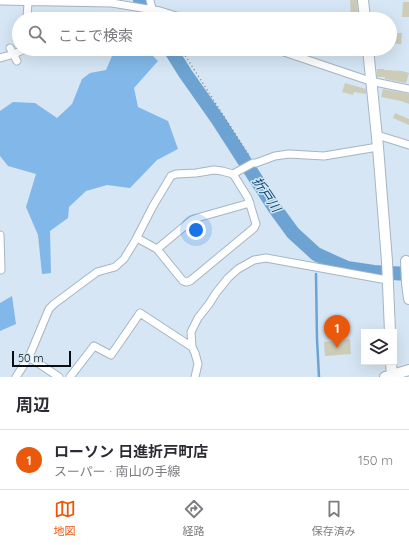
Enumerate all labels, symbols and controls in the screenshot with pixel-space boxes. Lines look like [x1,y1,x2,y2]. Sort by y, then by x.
search box [12,12,397,56]
icon: search [26,23,48,45]
text: ここで検索 [58,26,133,45]
water label: 折戸川 [249,173,286,216]
your location [186,220,206,240]
pin: 1 [324,315,350,348]
map controls [361,329,397,365]
button: layers [361,329,397,365]
scale bar [12,349,71,368]
text: 50 m [18,351,44,365]
text: 周辺 [16,394,50,415]
text: ローソン 日進折戸町店 [54,442,208,461]
text: 1 [26,452,32,468]
text: 150 m [358,452,393,468]
text: スーパー · 南山の手線 [54,463,181,479]
tab: 地図 [54,498,76,538]
tab: 経路 [183,498,205,538]
tab: 保存済み [312,498,356,538]

